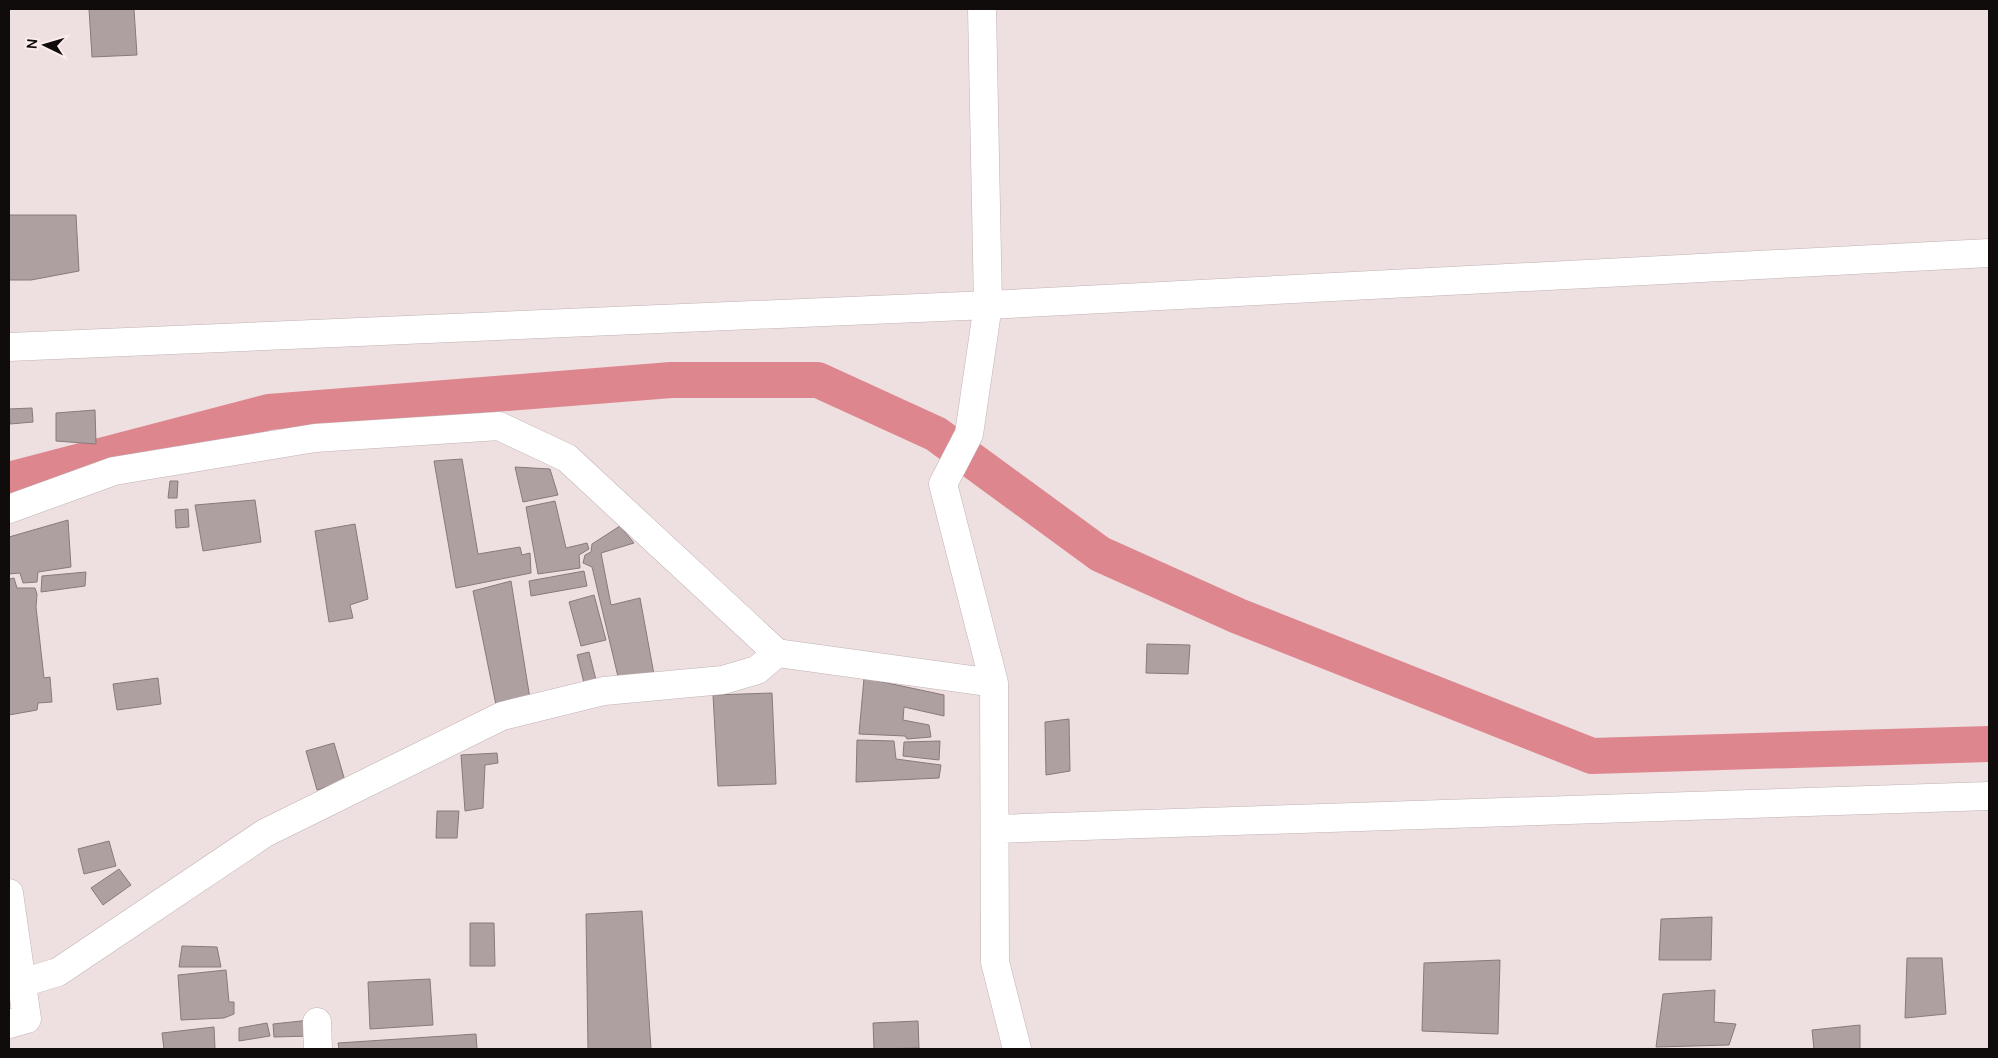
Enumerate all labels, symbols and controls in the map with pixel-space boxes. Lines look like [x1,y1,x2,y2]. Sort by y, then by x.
north arrow [20,20,70,70]
text: N [22,38,41,50]

